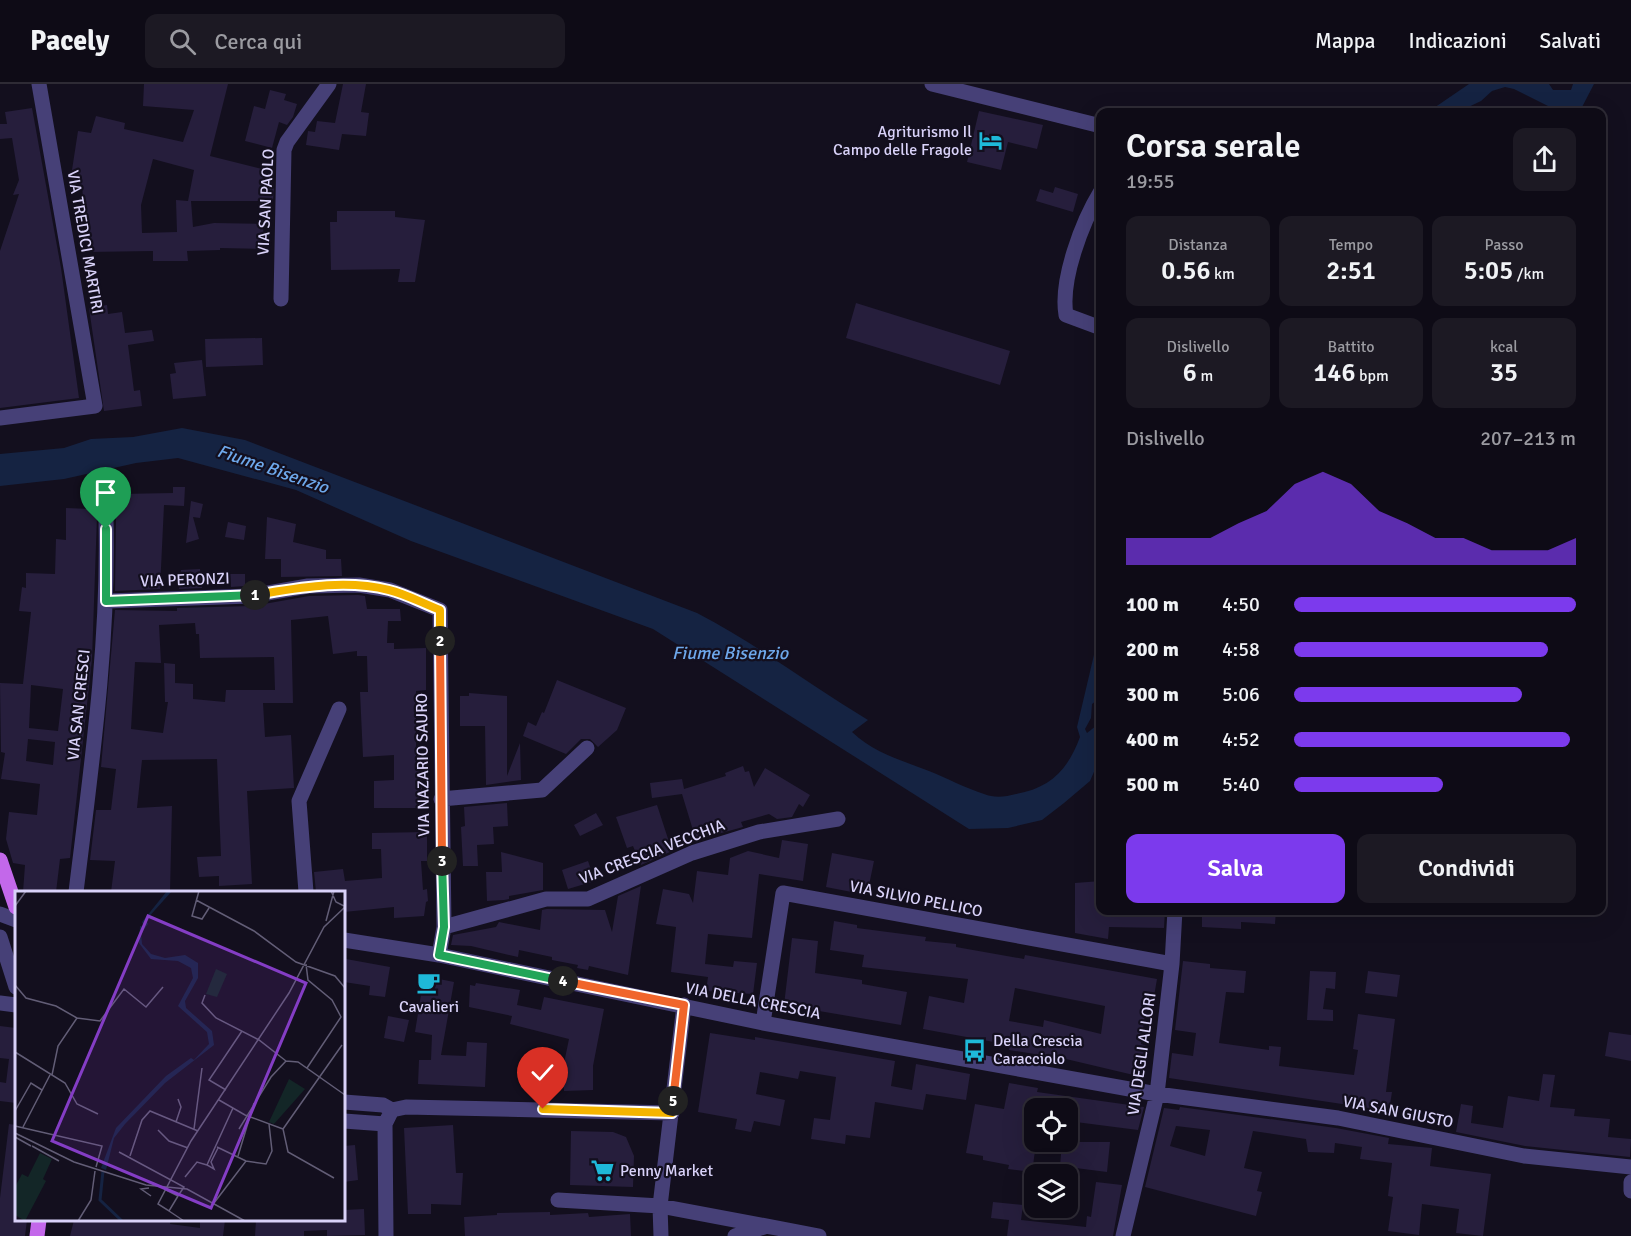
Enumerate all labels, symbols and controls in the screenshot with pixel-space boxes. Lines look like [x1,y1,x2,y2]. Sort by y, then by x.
search box [145,14,565,68]
text: Pacely [30,24,109,58]
icon: search [166,25,199,58]
text: Cerca qui [214,28,302,55]
text: Mappa [1315,28,1376,54]
text: Indicazioni [1409,28,1507,54]
text: Salvati [1540,28,1601,54]
place label: Agriturismo Il Campo delle Fragole [833,122,972,160]
text: Corsa serale [1126,126,1301,167]
hotel icon: Agriturismo Il Campo delle Fragole [977,128,1003,154]
button: share [1513,128,1576,191]
street label: VIA SAN PAOLO [253,148,279,256]
street label: VIA TREDICI MARTIRI [63,169,107,315]
text: 19:55 [1126,169,1175,194]
text: Distanza [1168,235,1228,255]
text: Tempo [1329,235,1373,255]
text: Passo [1484,235,1524,255]
text: 0.56 [1161,255,1210,287]
text: 2:51 [1326,255,1376,287]
text: 5:05 [1464,255,1513,287]
text: km [1210,264,1235,284]
text: /km [1513,264,1544,284]
text: Dislivello [1167,337,1229,357]
text: Battito [1328,337,1374,357]
text: kcal [1490,337,1518,357]
text: 6 [1183,357,1197,389]
text: 146 [1313,357,1355,389]
text: 35 [1490,357,1518,389]
text: m [1197,366,1213,386]
text: bpm [1355,366,1389,386]
text: Dislivello [1126,426,1205,451]
text: 207–213 m [1480,426,1576,451]
water label: Fiume Bisenzio [214,440,333,499]
pin [80,467,131,529]
icon: arrive [89,476,122,509]
street label: VIA PERONZI [140,568,230,592]
pin: 1 [240,580,270,610]
text: 1 [251,585,259,605]
text: 100 m [1126,592,1179,617]
text: 4:50 [1222,592,1260,617]
pin: 2 [425,626,455,656]
text: 2 [436,631,444,651]
text: 200 m [1126,637,1179,662]
text: 4:58 [1222,637,1260,662]
water label: Fiume Bisenzio [672,642,790,664]
street label: VIA SAN CRESCI [63,648,95,762]
text: 300 m [1126,682,1179,707]
text: 5:06 [1222,682,1260,707]
street label: VIA NAZARIO SAURO [412,693,434,837]
text: 400 m [1126,727,1179,752]
text: 4:52 [1222,727,1260,752]
text: 500 m [1126,772,1179,797]
text: 5:40 [1222,772,1260,797]
street label: VIA CRESCIA VECCHIA [576,815,728,889]
button: Salva [1126,834,1345,903]
button: Condividi [1357,834,1576,903]
pin: 3 [427,846,457,876]
text: 3 [438,851,446,871]
street label: VIA SILVIO PELLICO [848,876,984,922]
inset map [15,891,345,1221]
pin: 4 [548,966,578,996]
cafe icon: Cavalieri [416,969,442,995]
text: 4 [559,971,567,991]
street label: VIA DELLA CRESCIA [684,978,823,1024]
street label: VIA DEGLI ALLORI [1123,991,1161,1117]
place label: Cavalieri [399,997,459,1017]
place label: Della Crescia Caracciolo [993,1031,1083,1069]
bus stop icon: Della Crescia Caracciolo [962,1037,988,1063]
pin [517,1047,568,1109]
icon: check [526,1056,559,1089]
pin: 5 [658,1086,688,1116]
text: 5 [669,1091,677,1111]
street label: VIA SAN GIUSTO [1341,1091,1455,1133]
map controls [1024,1098,1078,1218]
button: locate [1024,1098,1078,1152]
supermarket icon: Penny Market [589,1158,615,1184]
place label: Penny Market [620,1161,713,1181]
button: layers [1024,1164,1078,1218]

